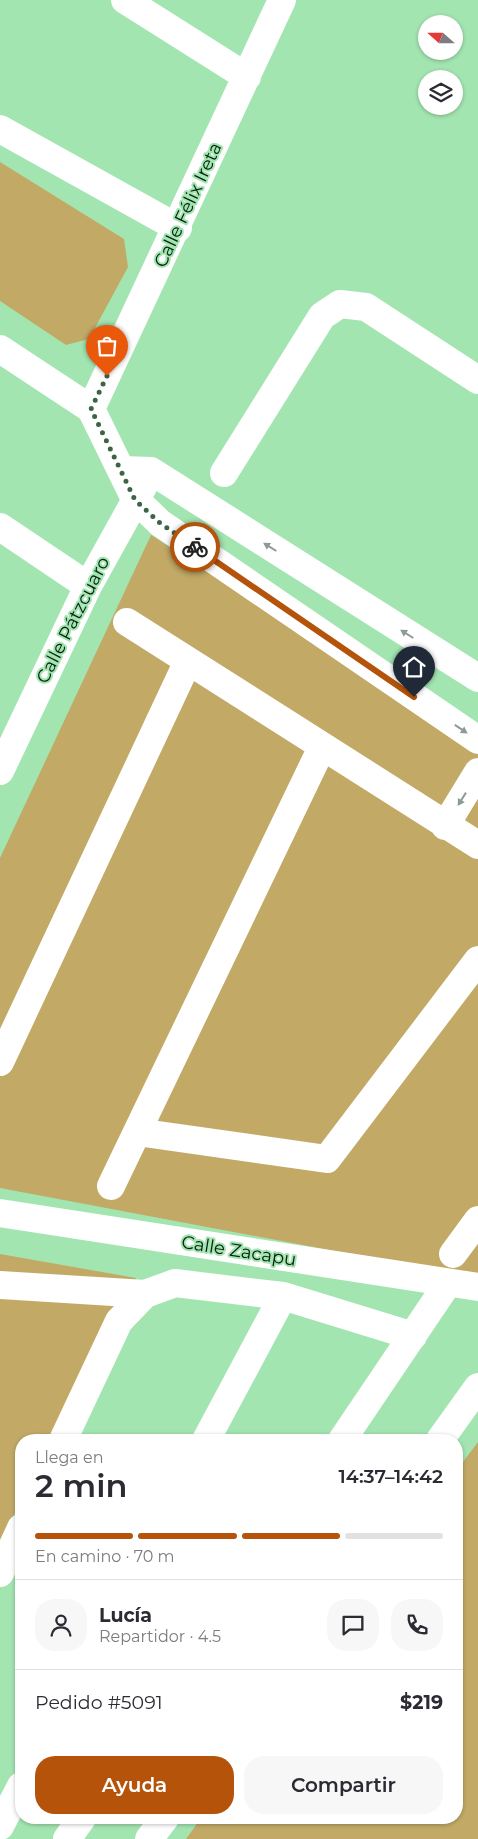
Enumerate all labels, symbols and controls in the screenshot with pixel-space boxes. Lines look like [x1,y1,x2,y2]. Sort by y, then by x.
north arrow [418,15,462,60]
map controls [418,15,463,115]
button: layers [418,70,463,115]
street label: Calle Félix Ireta [149,139,227,271]
pin [86,325,128,376]
icon: bag [93,332,121,360]
courier [170,522,220,572]
icon: bike [181,533,209,561]
one-way arrow [263,542,277,551]
street label: Calle Pátzcuaro [32,553,114,687]
one-way arrow [401,629,414,638]
pin [393,646,435,697]
icon: home [400,653,428,681]
one-way arrow [454,724,468,734]
one-way arrow [457,792,467,805]
street label: Calle Zacapu [180,1231,298,1271]
text: Llega en [35,1448,103,1467]
text: 14:37–14:42 [339,1465,443,1488]
text: 2 min [35,1466,127,1505]
text: En camino · 70 m [35,1547,175,1566]
button: person [35,1599,87,1651]
button: chat [327,1599,379,1651]
button: phone [391,1599,443,1651]
text: Lucía [99,1604,152,1627]
text: Repartidor · 4.5 [99,1627,221,1646]
text: Pedido #5091 [35,1691,163,1714]
text: $219 [400,1691,443,1714]
button: Ayuda [35,1756,234,1814]
button: Compartir [244,1756,443,1814]

